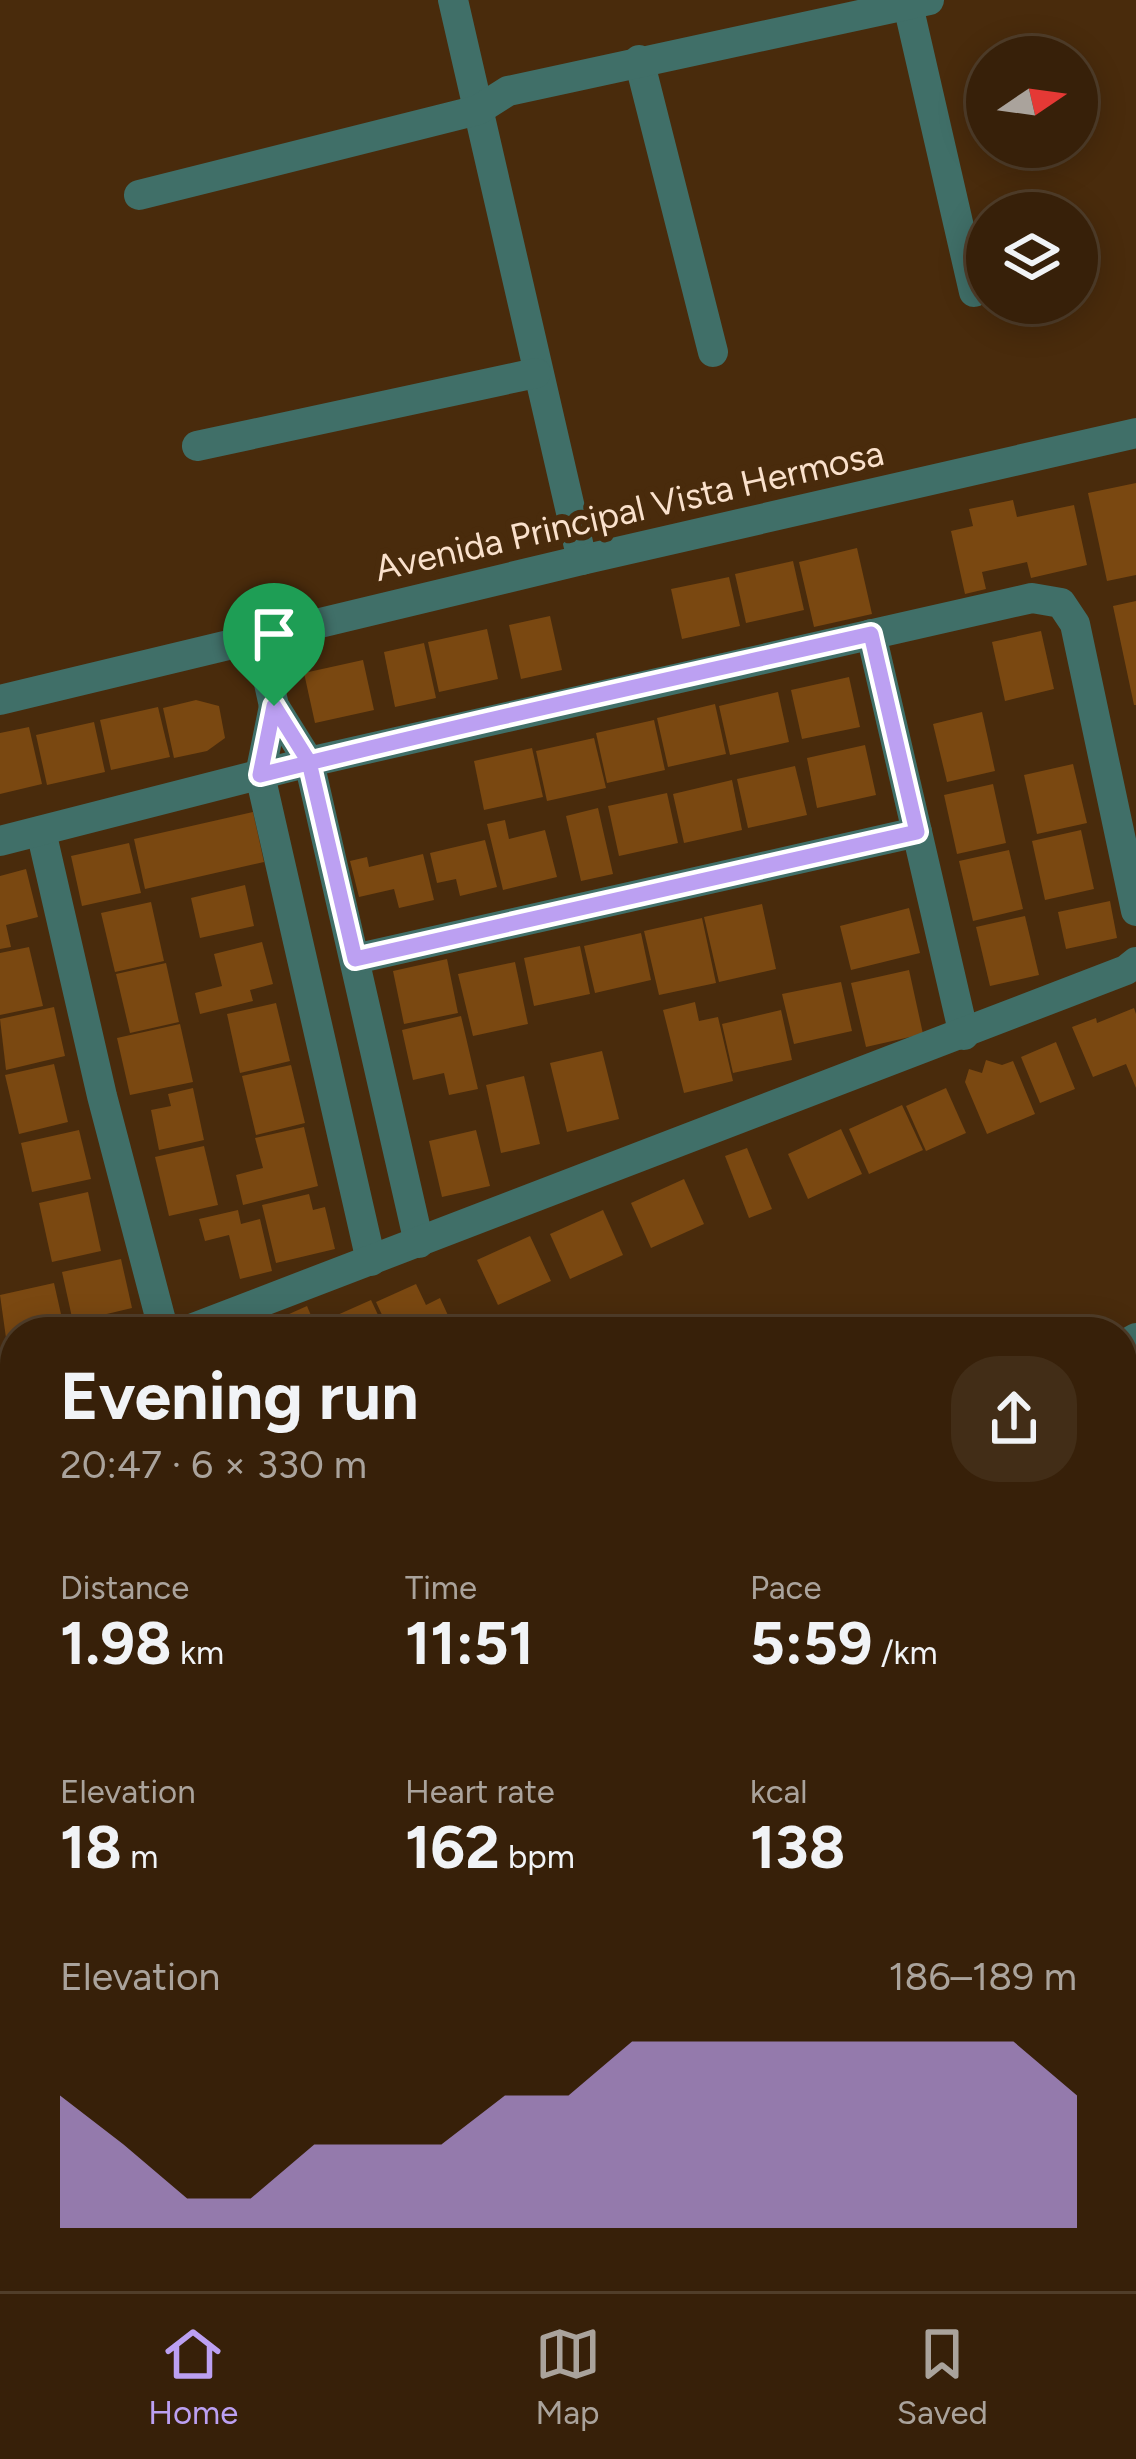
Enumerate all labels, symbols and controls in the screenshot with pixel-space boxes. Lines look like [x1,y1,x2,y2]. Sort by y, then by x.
north arrow [966,36,1098,168]
map controls [966,36,1098,324]
button: layers [966,192,1098,324]
street label: Avenida Principal Vista Hermosa [371,431,888,590]
pin [223,583,325,706]
icon: arrive [241,601,307,667]
text: Evening run [60,1356,419,1436]
button: share [951,1356,1077,1482]
text: 20:47 · 6 × 330 m [60,1441,367,1488]
text: Distance [60,1568,189,1607]
text: Time [405,1568,477,1607]
text: Pace [750,1568,821,1607]
text: 1.98 [60,1607,172,1679]
text: 11:51 [405,1607,534,1679]
text: 5:59 [750,1607,873,1679]
text: km [172,1633,224,1672]
text: /km [873,1633,938,1672]
text: Elevation [60,1772,196,1811]
text: Heart rate [405,1772,555,1811]
text: kcal [750,1772,808,1811]
text: 18 [60,1811,122,1883]
text: 162 [405,1811,500,1883]
text: 138 [750,1811,845,1883]
text: m [122,1837,158,1876]
text: bpm [500,1837,575,1876]
text: Elevation [60,1953,220,2000]
text: 186–189 m [888,1953,1077,2000]
tab: Home [148,2321,238,2432]
tab: Map [535,2321,601,2432]
tab: Saved [897,2321,988,2432]

